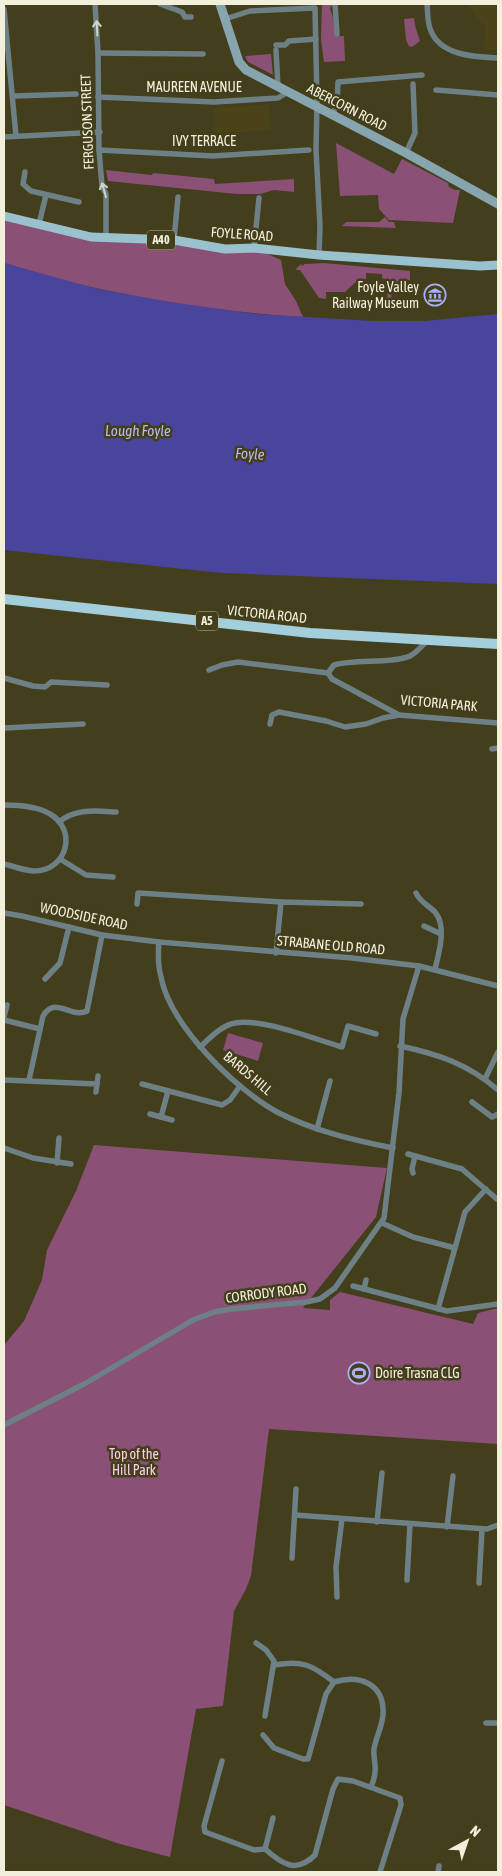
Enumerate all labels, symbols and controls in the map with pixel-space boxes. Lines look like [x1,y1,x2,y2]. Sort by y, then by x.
one-way arrow [92,20,101,36]
street label: FERGUSON STREET [77,74,97,170]
street label: MAUREEN AVENUE [146,79,242,95]
street label: ABERCORN ROAD [304,80,390,134]
street label: IVY TERRACE [172,133,236,149]
one-way arrow [98,182,108,198]
street label: FOYLE ROAD [210,224,274,244]
road number: A40 [147,230,175,250]
place label: Foyle Valley Railway Museum [332,279,419,311]
museum icon: Foyle Valley Railway Museum [423,283,447,307]
water label: Lough Foyle [105,422,171,439]
water label: Foyle [235,444,265,463]
street label: VICTORIA ROAD [226,602,308,626]
road number: A5 [196,612,218,630]
street label: VICTORIA PARK [400,692,478,714]
street label: WOODSIDE ROAD [39,899,129,933]
street label: STRABANE OLD ROAD [276,932,386,958]
street label: BARDS HILL [220,1048,276,1098]
street label: CORRODY ROAD [225,1280,308,1306]
sports icon: Doire Trasna CLG [347,1361,371,1385]
place label: Doire Trasna CLG [375,1365,460,1381]
park label: Top of the Hill Park [109,1446,159,1478]
north arrow [442,1816,492,1866]
text: N [467,1822,484,1840]

